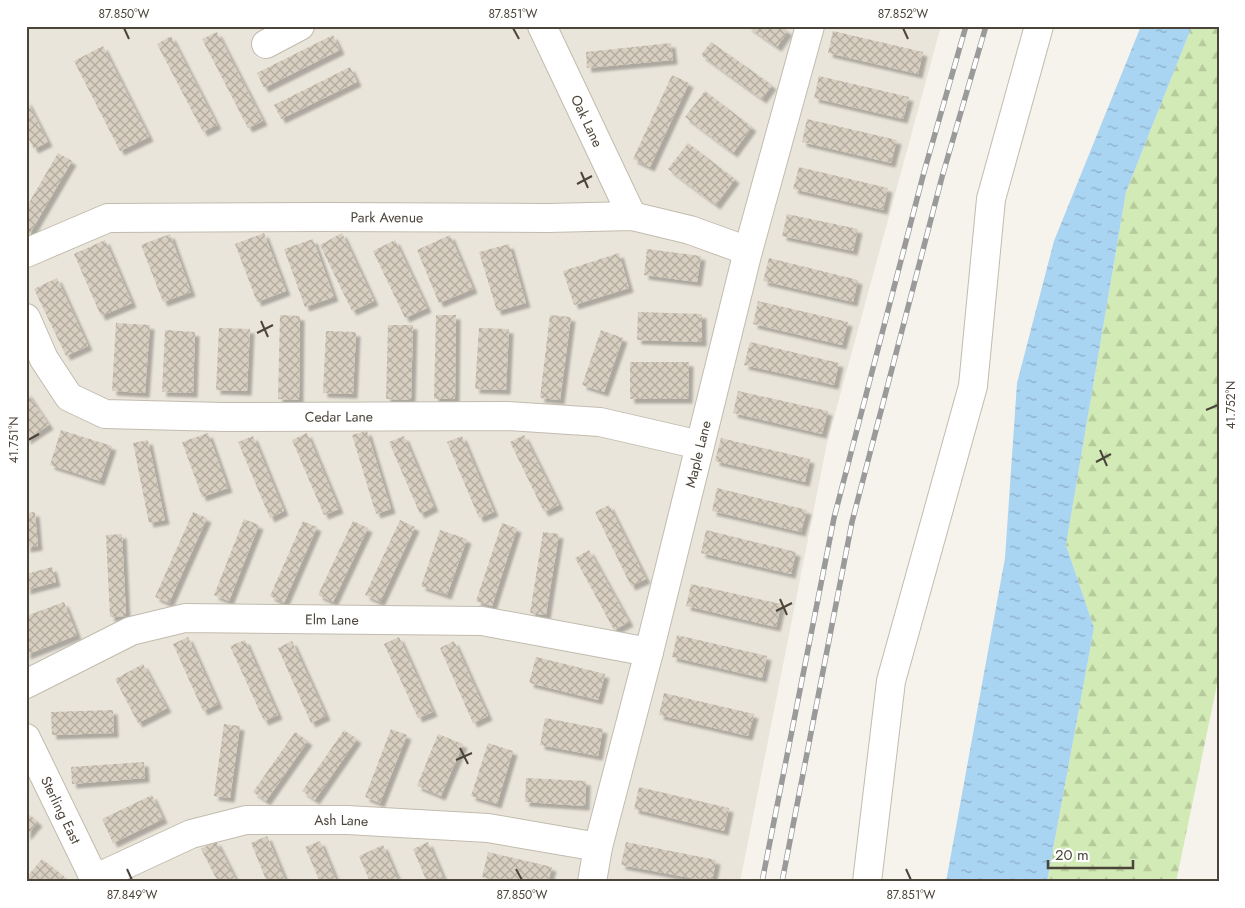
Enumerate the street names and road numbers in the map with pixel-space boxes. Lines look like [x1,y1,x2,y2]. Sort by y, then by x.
street label: Oak Lane [566,91,608,150]
street label: Park Avenue [350,207,423,227]
street label: Cedar Lane [305,406,373,427]
street label: Maple Lane [680,418,716,490]
street label: Elm Lane [305,609,359,630]
street label: Sterling East [36,773,86,848]
street label: Ash Lane [314,810,369,831]

